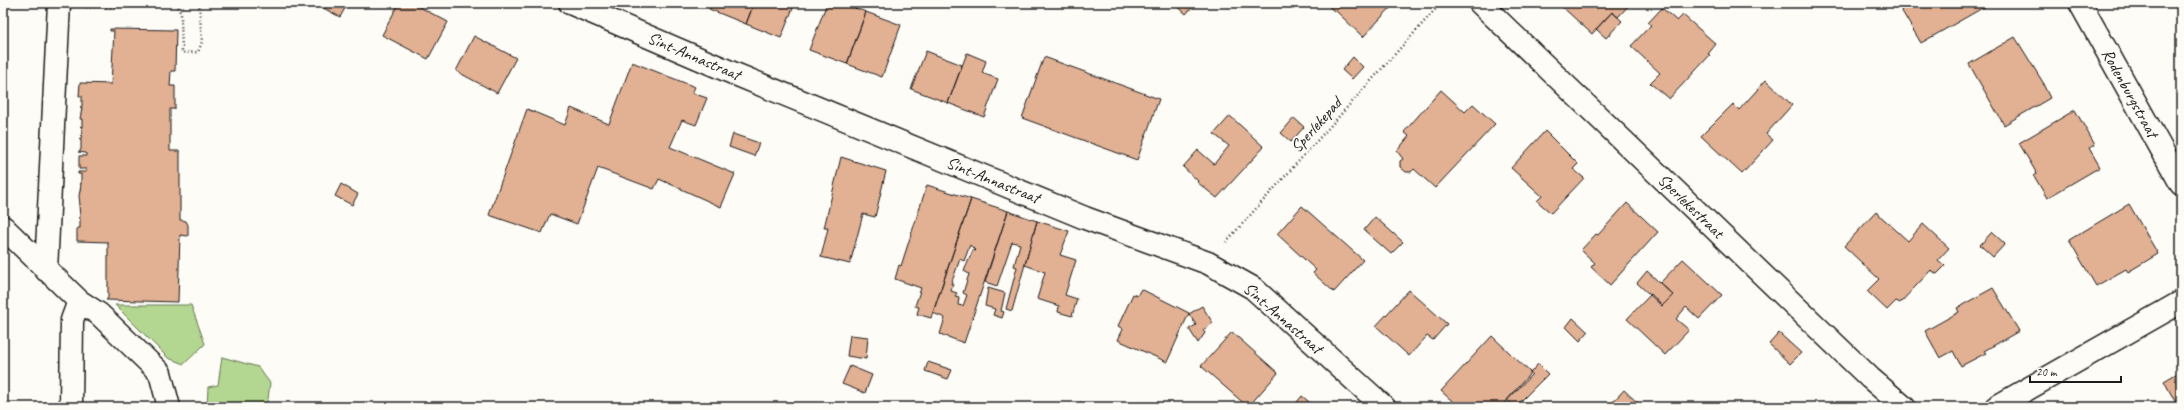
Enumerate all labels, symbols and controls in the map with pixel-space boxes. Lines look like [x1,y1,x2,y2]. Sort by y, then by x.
street label: Sint-Annastraat [644,27,746,86]
street label: Rodenburgstraat [2097,45,2164,143]
street label: Sperlekepad [1286,91,1348,157]
street label: Sint-Annastraat [943,152,1045,209]
street label: Sperlekestraat [1654,169,1730,244]
street label: Sint-Annastraat [1239,278,1329,360]
scale bar [2030,358,2121,384]
text: 20 m [2036,364,2058,380]

